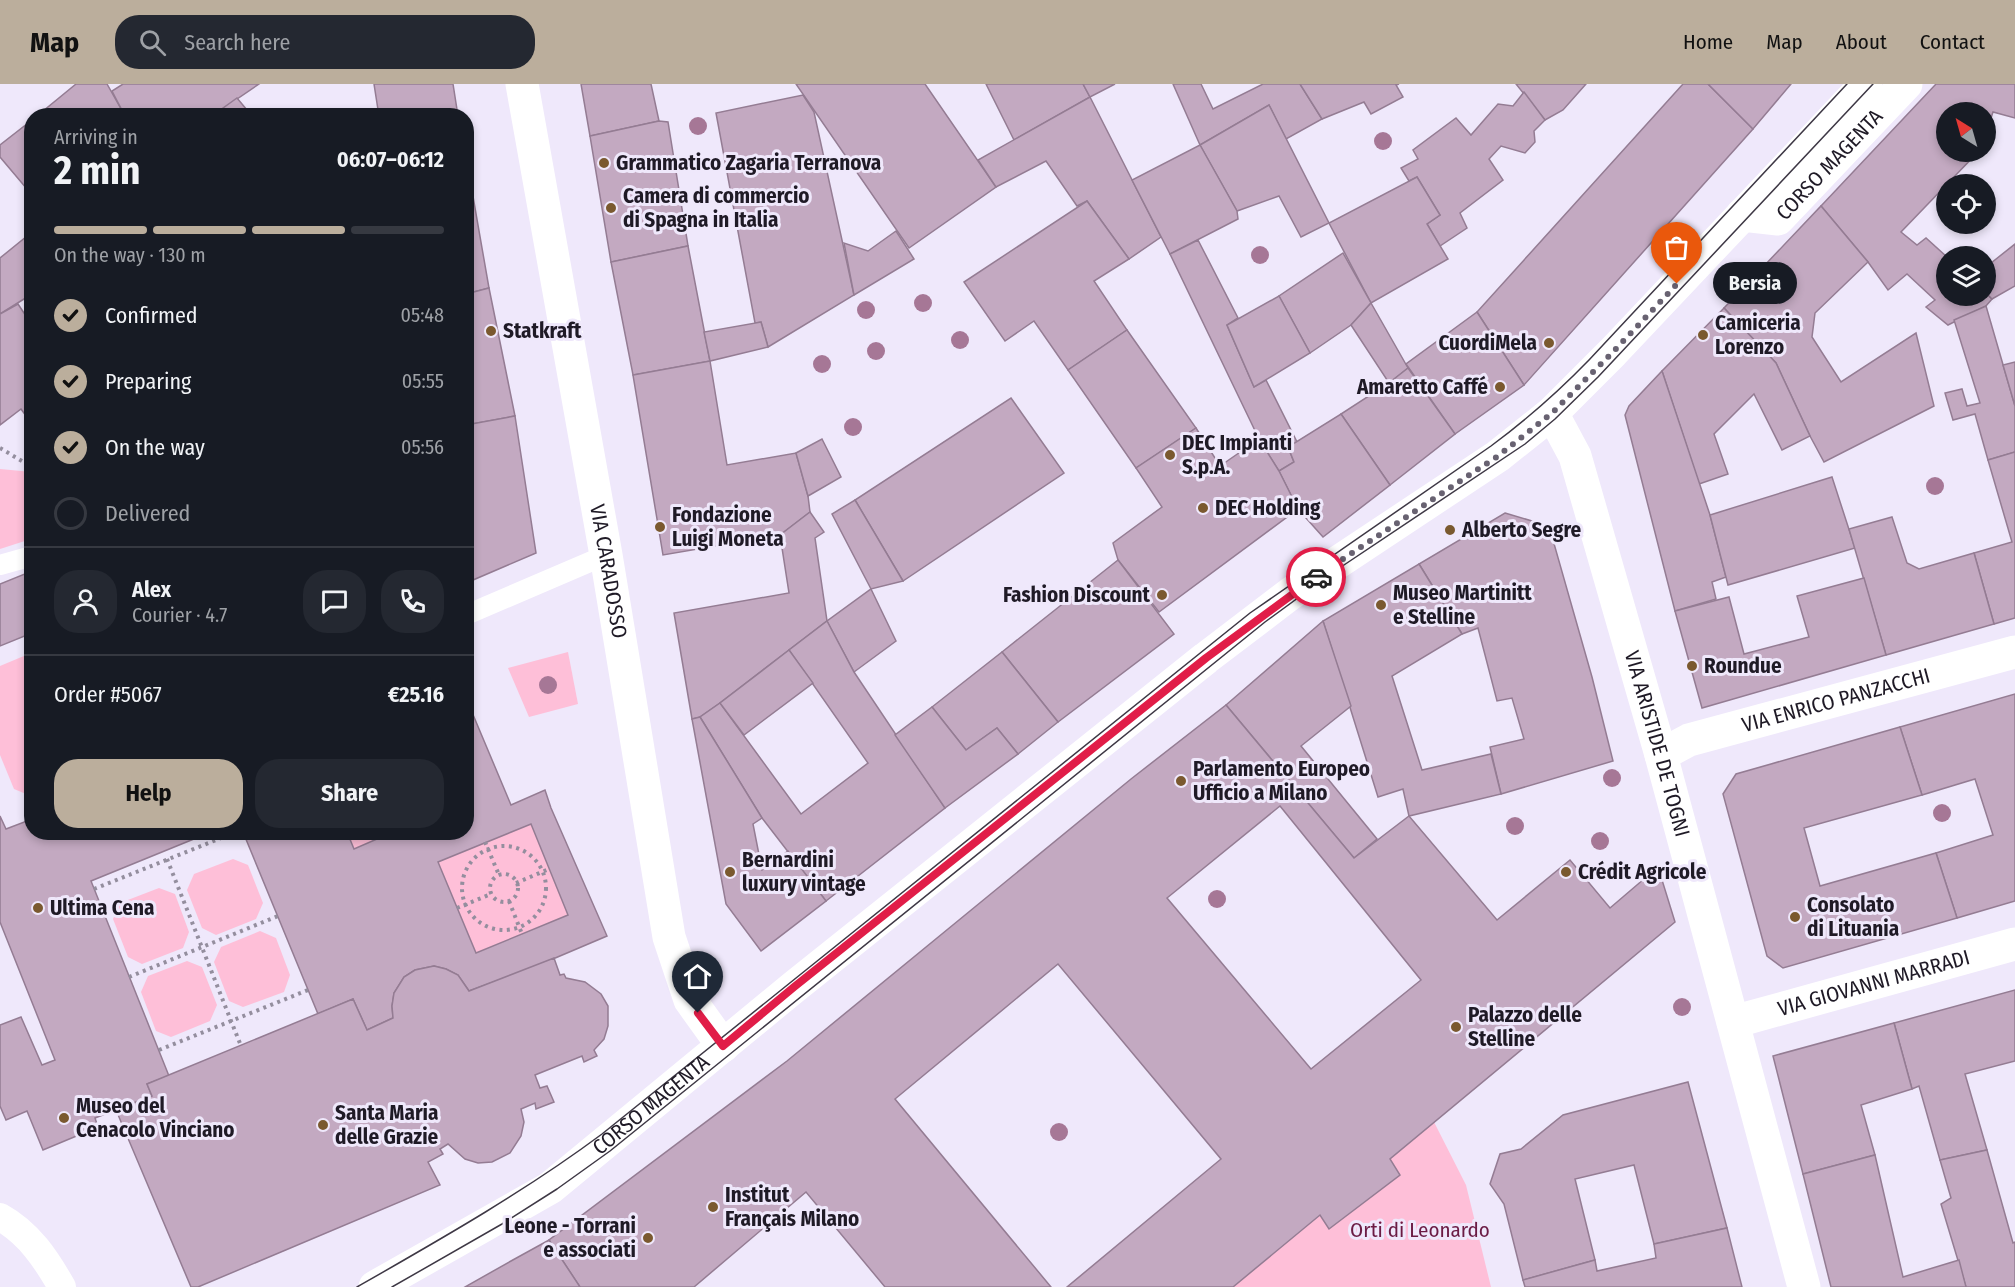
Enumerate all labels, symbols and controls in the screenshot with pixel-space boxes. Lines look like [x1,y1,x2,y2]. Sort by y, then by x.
search box [115,15,535,69]
text: Map [30,26,79,59]
icon: search [136,26,169,59]
text: Search here [184,29,290,56]
text: Home [1683,29,1733,55]
text: Map [1766,29,1803,55]
text: About [1836,29,1887,55]
text: Contact [1920,29,1985,55]
north arrow [1936,102,1996,162]
map controls [1936,102,1996,306]
street label: CORSO MAGENTA [1771,104,1888,226]
text: Arriving in [54,125,138,149]
text: 06:07–06:12 [337,146,444,173]
text: 2 min [54,148,140,194]
place label: Grammatico Zagaria Terranova [616,150,881,176]
marker: Grammatico Zagaria Terranova [597,156,611,170]
button: locate [1936,174,1996,234]
place label: Camera di commercio di Spagna in Italia [623,183,810,233]
marker: Camera di commercio di Spagna in Italia [604,201,618,215]
pin [1651,222,1702,284]
icon: bag [1660,231,1693,264]
text: On the way · 130 m [54,243,206,267]
button: layers [1936,246,1996,306]
callout: Bersia [1713,263,1797,305]
text: Bersia [1729,271,1781,295]
icon: check [54,299,87,332]
text: Confirmed [105,302,198,329]
text: 05:48 [401,303,444,327]
place label: Camiceria Lorenzo [1715,310,1801,360]
place label: Statkraft [503,318,582,344]
marker: Statkraft [484,324,498,338]
marker: Camiceria Lorenzo [1696,328,1710,342]
place label: CuordiMela [1438,330,1537,356]
marker: CuordiMela [1542,336,1556,350]
icon: check [54,365,87,398]
text: Preparing [105,368,191,395]
text: 05:55 [402,369,444,393]
place label: Amaretto Caffé [1356,374,1488,400]
marker: Amaretto Caffé [1493,380,1507,394]
place label: DEC Impianti S.p.A. [1182,430,1292,480]
icon: check [54,431,87,464]
text: On the way [105,434,205,461]
text: 05:56 [401,435,444,459]
marker: DEC Impianti S.p.A. [1163,448,1177,462]
place label: DEC Holding [1215,495,1321,521]
text: Delivered [105,500,190,527]
marker: DEC Holding [1196,501,1210,515]
street label: VIA CARADOSSO [584,502,633,640]
place label: Fondazione Luigi Moneta [672,502,784,552]
place label: Alberto Segre [1461,517,1582,543]
marker: Fondazione Luigi Moneta [653,520,667,534]
marker: Alberto Segre [1443,523,1457,537]
courier [1286,547,1346,607]
icon: car [1300,561,1333,594]
button: person [54,570,117,633]
button: chat [303,570,366,633]
button: phone [381,570,444,633]
text: Alex [132,576,171,603]
place label: Museo Martinitt e Stelline [1393,580,1532,630]
place label: Fashion Discount [1003,582,1151,608]
marker: Fashion Discount [1155,588,1169,602]
marker: Museo Martinitt e Stelline [1374,598,1388,612]
text: Courier · 4.7 [132,603,227,627]
street label: VIA ARISTIDE DE TOGNI [1619,648,1695,840]
place label: Roundue [1704,653,1782,679]
marker: Roundue [1685,659,1699,673]
street label: VIA ENRICO PANZACCHI [1739,663,1933,738]
text: Order #5067 [54,681,162,708]
text: €25.16 [388,681,444,708]
place label: Parlamento Europeo Ufficio a Milano [1193,756,1370,806]
button: Help [54,759,243,828]
button: Share [255,759,444,828]
marker: Parlamento Europeo Ufficio a Milano [1174,774,1188,788]
place label: Bernardini luxury vintage [742,847,866,897]
place label: Crédit Agricole [1578,859,1707,885]
marker: Bernardini luxury vintage [723,865,737,879]
marker: Crédit Agricole [1559,865,1573,879]
place label: Consolato di Lituania [1807,892,1899,942]
place label: Ultima Cena [50,895,154,921]
marker: Ultima Cena [31,901,45,915]
marker: Consolato di Lituania [1788,910,1802,924]
street label: VIA GIOVANNI MARRADI [1775,944,1973,1022]
pin [672,951,723,1013]
icon: home [681,960,714,993]
place label: Palazzo delle Stelline [1468,1002,1582,1052]
marker: Palazzo delle Stelline [1449,1020,1463,1034]
street label: CORSO MAGENTA [587,1049,715,1160]
place label: Museo del Cenacolo Vinciano [76,1093,235,1143]
place label: Santa Maria delle Grazie [335,1100,439,1150]
marker: Museo del Cenacolo Vinciano [57,1111,71,1125]
marker: Santa Maria delle Grazie [316,1118,330,1132]
place label: Institut Français Milano [725,1182,859,1232]
marker: Institut Français Milano [706,1200,720,1214]
place label: Leone - Torrani e associati [505,1213,636,1263]
park label: Orti di Leonardo [1350,1217,1490,1243]
marker: Leone - Torrani e associati [641,1231,655,1245]

